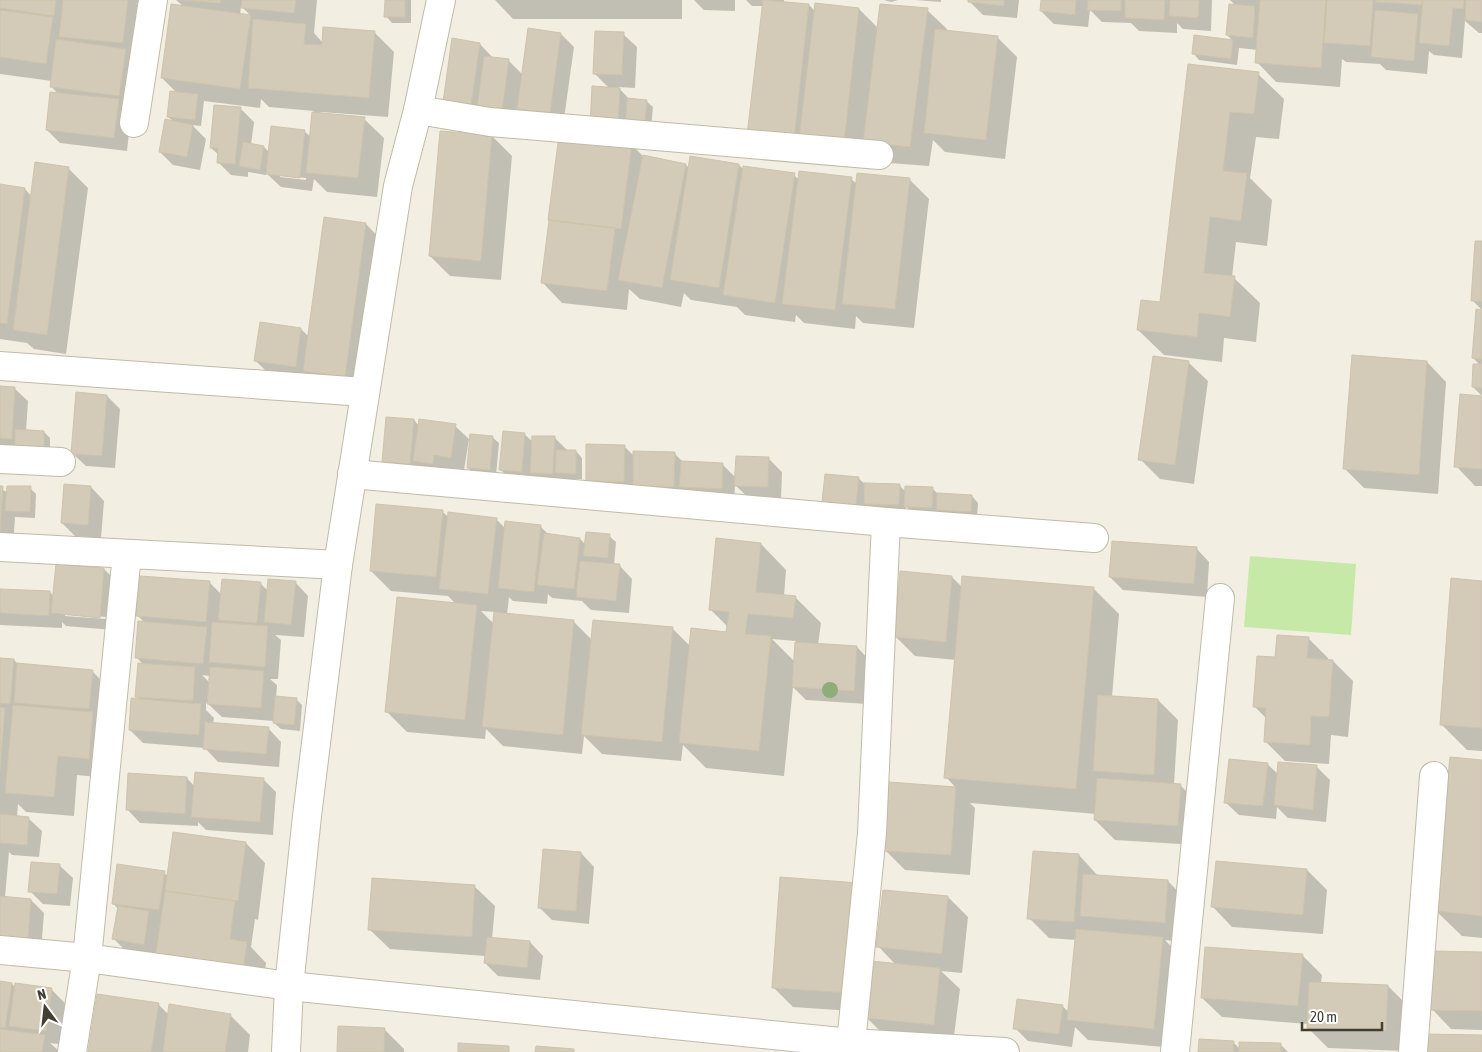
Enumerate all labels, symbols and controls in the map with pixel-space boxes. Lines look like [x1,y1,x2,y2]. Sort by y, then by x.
north arrow [20,982,70,1032]
text: N [36,986,48,1003]
scale bar [1302,1000,1382,1032]
text: 20 m [1310,1008,1337,1025]

